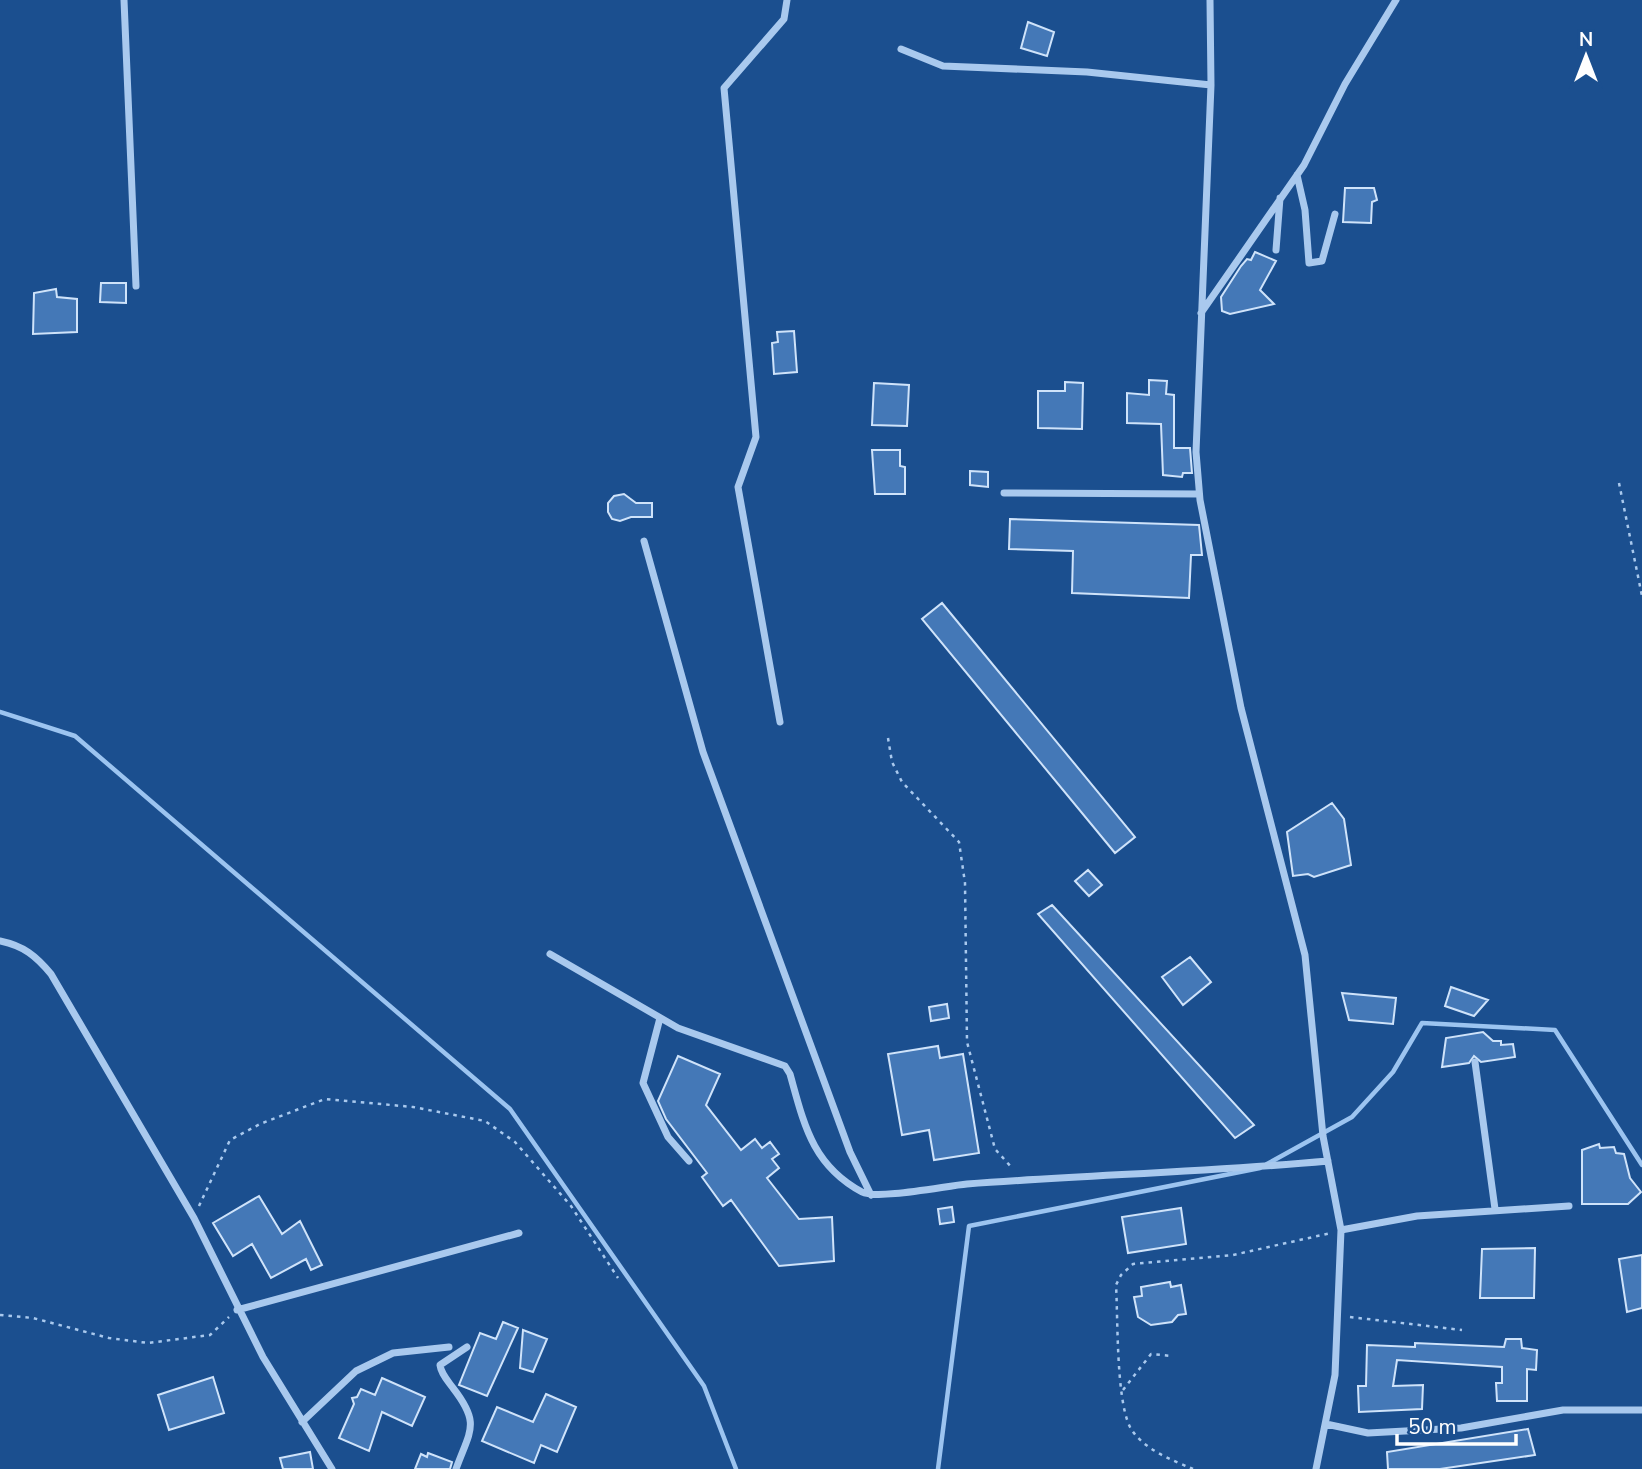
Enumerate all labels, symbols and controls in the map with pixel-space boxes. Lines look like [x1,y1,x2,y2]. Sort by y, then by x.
north arrow [1551,21,1621,91]
text: N [1579,27,1593,53]
scale bar [1397,1402,1516,1446]
text: 50 m [1408,1413,1457,1441]

